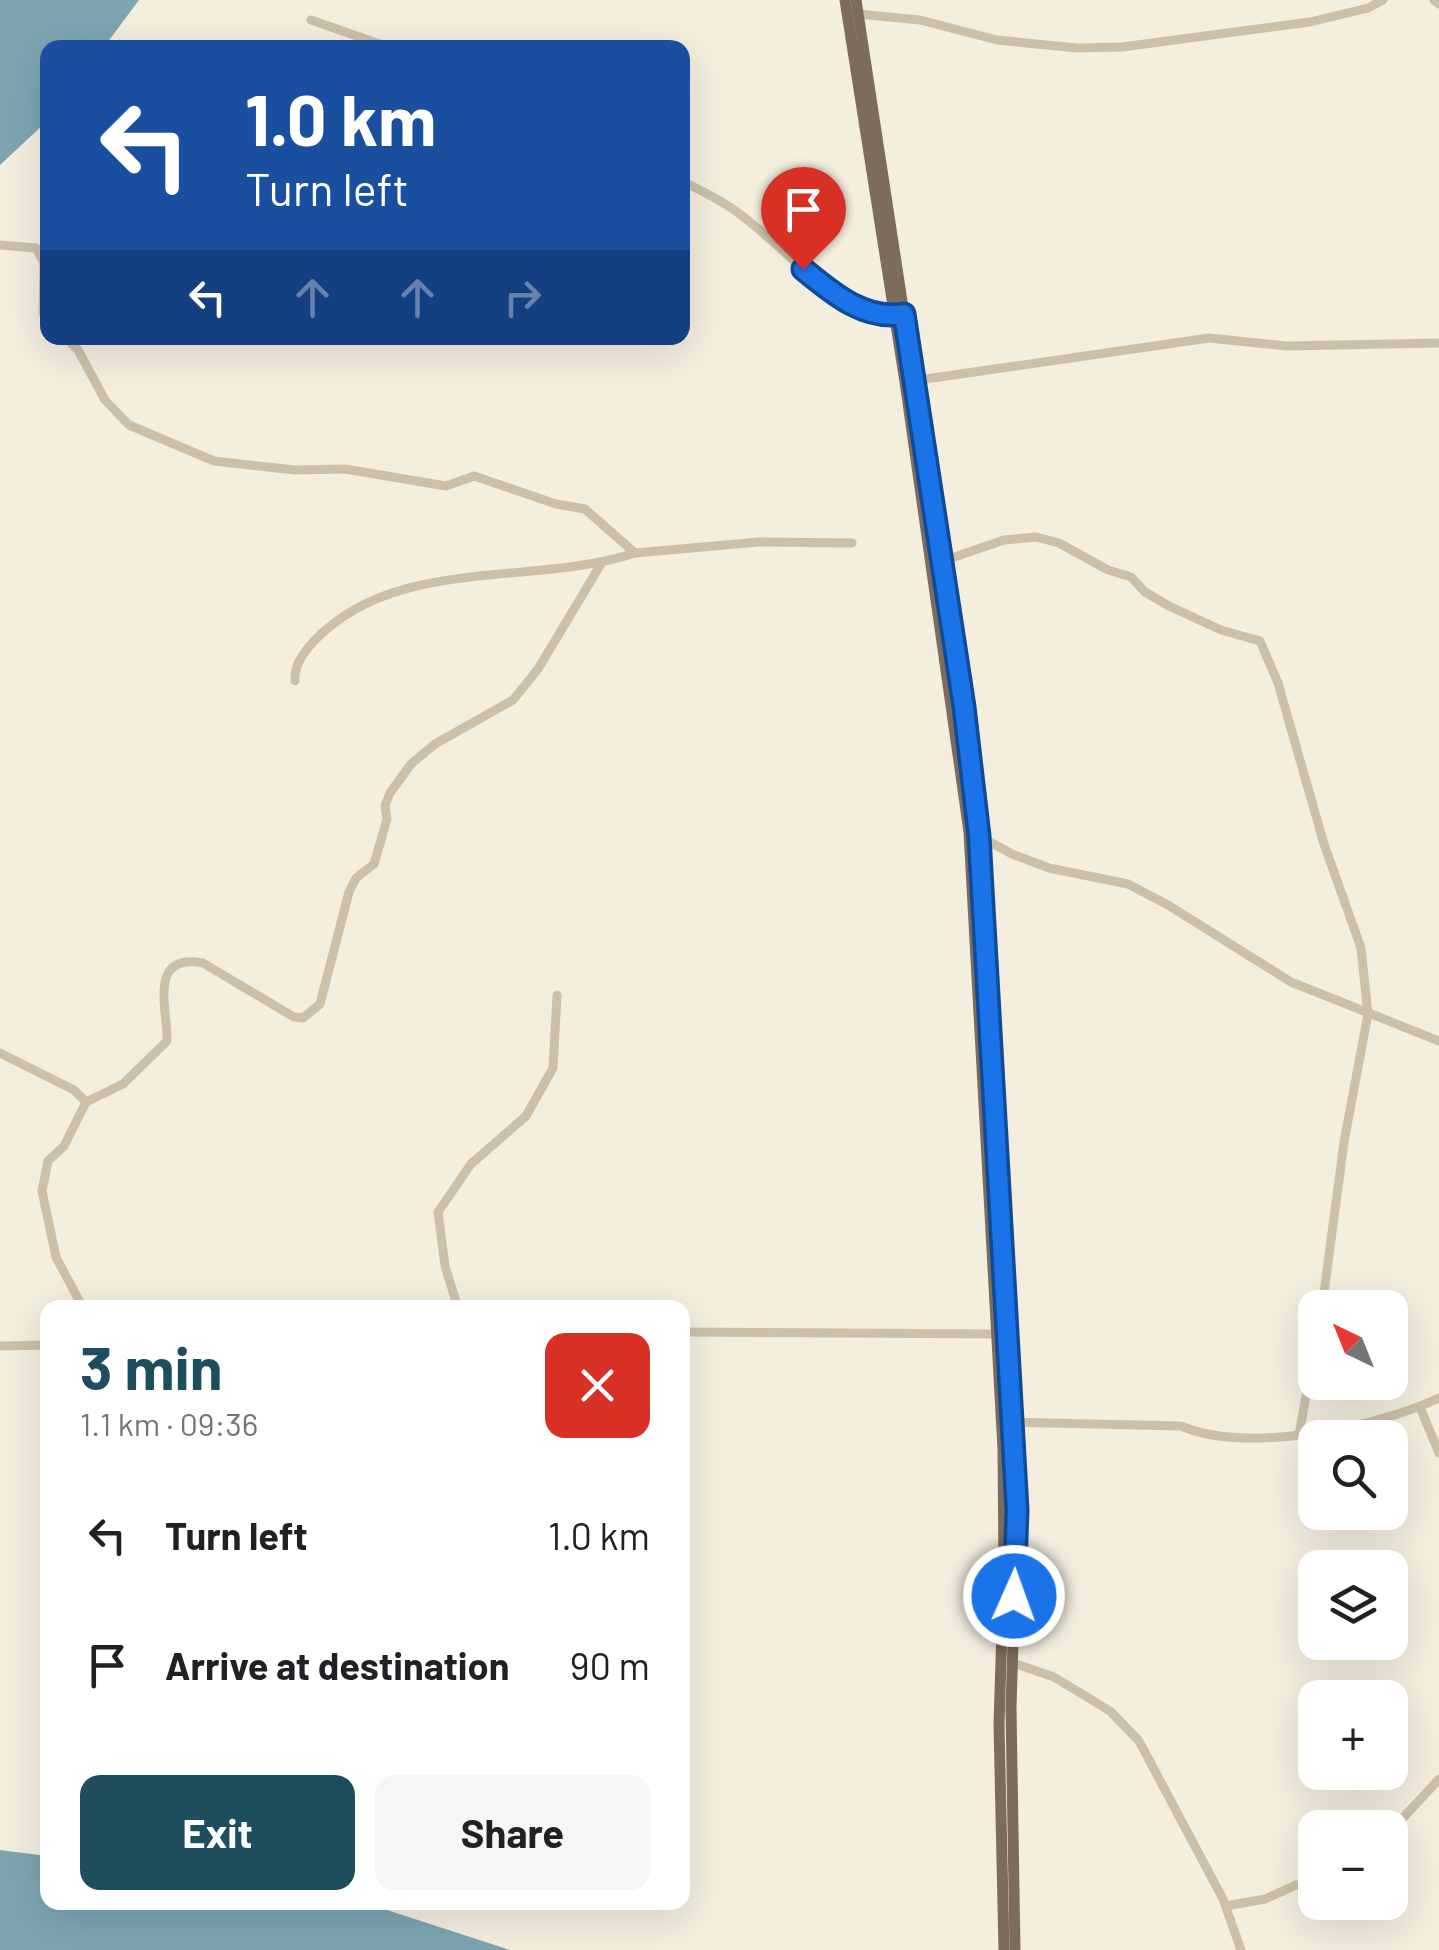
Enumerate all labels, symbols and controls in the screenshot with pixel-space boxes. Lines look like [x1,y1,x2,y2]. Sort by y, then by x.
text: 1.0 km [245,76,437,160]
icon: left [80,80,210,210]
text: Turn left [245,161,409,215]
pin [761,167,846,270]
icon: arrive [776,182,831,237]
icon: left [180,270,235,325]
icon: ahead [285,270,340,325]
icon: ahead [390,270,445,325]
icon: right [495,270,550,325]
north arrow [1298,1290,1408,1400]
map controls [1298,1290,1408,1920]
text: 3 min [80,1330,223,1402]
button: close [545,1333,650,1438]
text: 1.1 km · 09:36 [80,1404,258,1442]
button: search [1298,1420,1408,1530]
icon: left [80,1508,135,1563]
text: Turn left [165,1512,308,1558]
text: 1.0 km [548,1512,650,1558]
position arrow [962,1544,1066,1648]
button: layers [1298,1550,1408,1660]
icon: arrive [80,1638,135,1693]
text: Arrive at destination [165,1642,510,1688]
text: 90 m [570,1642,650,1688]
button: + [1298,1680,1408,1790]
button: Exit [80,1775,355,1890]
button: Share [375,1775,650,1890]
button: − [1298,1810,1408,1920]

